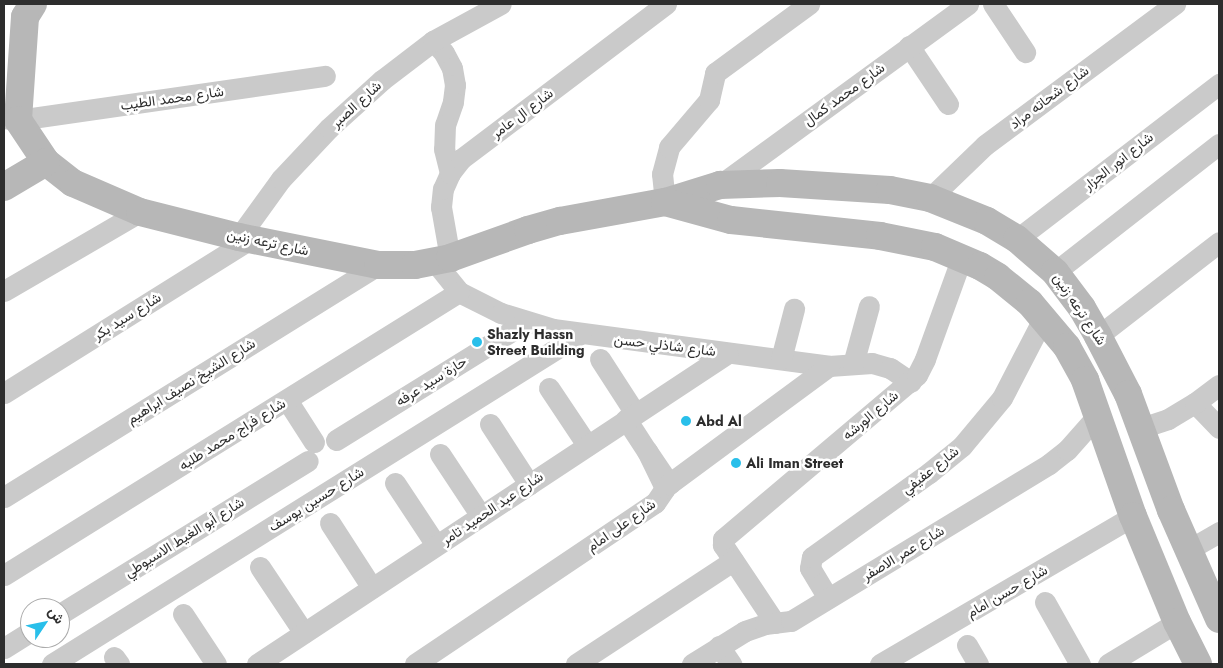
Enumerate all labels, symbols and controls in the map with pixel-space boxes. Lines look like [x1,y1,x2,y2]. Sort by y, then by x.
street label: شارع محمد كمال [800,59,888,129]
street label: شارع شحاته مراد [1006,62,1092,132]
street label: شارع الصبر [327,77,385,131]
street label: شارع محمد الطيب [119,82,225,114]
street label: شارع ال عامر [488,84,556,142]
street label: شارع انور الجزار [1080,128,1156,194]
street label: شارع ترعه زنين [226,225,310,259]
street label: شارع ترعه زنين [1050,270,1110,348]
street label: شارع سيد بكر [90,289,164,343]
place label: Shazly Hassn Street Building [487,326,585,358]
street label: شارع شاذلي حسن [613,330,717,360]
street label: شارع الشيخ نصيف ابراهيم [124,335,258,427]
marker: Shazly Hassn Street Building [471,336,483,348]
street label: حارة سيد عرفه [392,353,470,409]
street label: شارع الورشه [839,387,901,443]
street label: شارع فراج محمد طلبه [176,394,288,474]
place label: Abd Al [696,413,742,429]
marker: Abd Al [680,415,692,427]
street label: شارع عفيفي [898,443,962,497]
place label: Ali Iman Street [746,455,843,471]
marker: Ali Iman Street [730,457,742,469]
street label: شارع حسين يوسف [265,463,367,535]
street label: شارع عبد الحميد تامر [438,468,546,548]
street label: شارع أبو الغيط الاسيوطي [121,493,247,581]
street label: شارع على امام [583,495,659,555]
street label: شارع عمر الاصفر [859,522,947,584]
street label: شارع حسن امام [964,561,1050,621]
north arrow [20,598,70,648]
text: ش [44,603,70,628]

